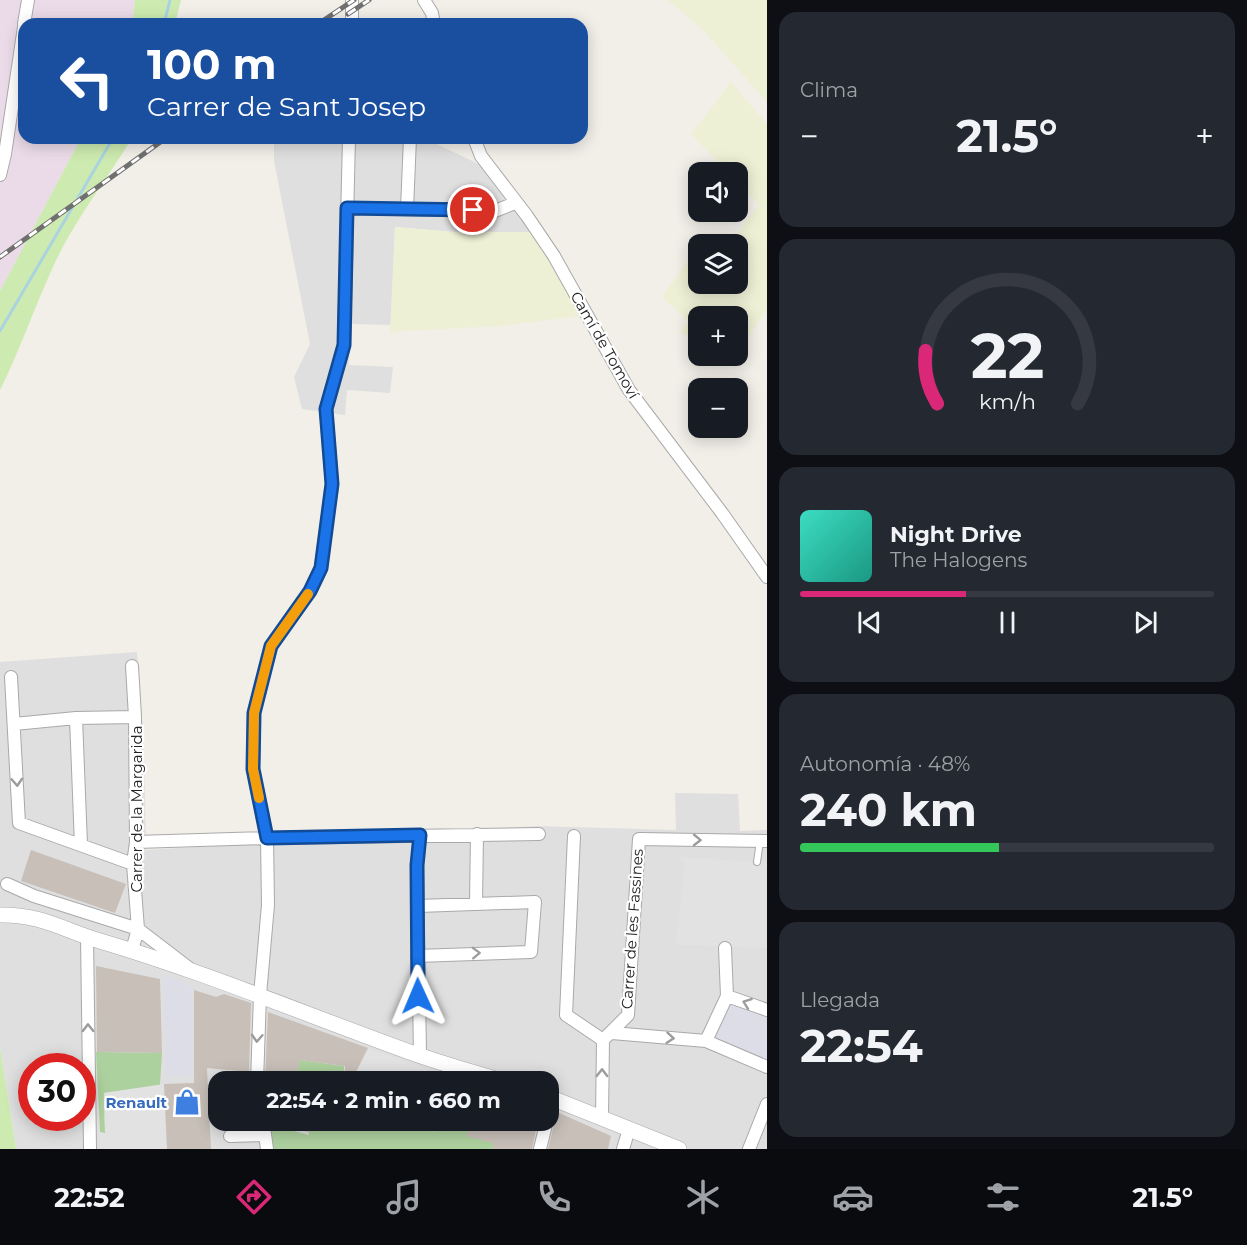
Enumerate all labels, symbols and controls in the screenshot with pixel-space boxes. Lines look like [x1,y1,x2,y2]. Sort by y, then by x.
text: 100 m [147,38,276,90]
icon: left [48,42,126,120]
text: Clima [800,78,858,102]
text: Carrer de Sant Josep [147,90,426,123]
text: 21.5° [956,108,1058,163]
text: − [800,116,819,156]
text: + [1195,116,1214,156]
map controls [688,162,748,438]
button: sound [688,162,748,222]
pin [447,184,498,235]
icon: arrive [456,193,489,226]
button: layers [688,234,748,294]
street label: Camí de Tomoví [567,288,644,403]
button: + [688,306,748,366]
text: 22 [970,318,1044,394]
button: − [688,378,748,438]
text: km/h [978,389,1036,415]
text: Night Drive [890,521,1022,548]
text: The Halogens [890,548,1027,572]
icon: previous [853,606,886,639]
icon: pause [991,606,1024,639]
icon: next [1129,606,1162,639]
street label: Carrer de la Margarida [127,725,146,893]
text: Autonomía · 48% [800,752,970,776]
one-way arrow [10,778,23,787]
text: 240 km [800,782,977,837]
one-way arrow [693,833,702,846]
street label: Carrer de les Fassines [617,848,647,1010]
one-way arrow [471,947,480,960]
position arrow [386,964,450,1028]
text: Llegada [800,988,880,1012]
one-way arrow [742,997,753,1010]
text: 22:54 [800,1018,923,1073]
one-way arrow [82,1023,94,1032]
one-way arrow [666,1031,675,1044]
one-way arrow [251,1034,264,1043]
speed limit sign: 30 [18,1053,96,1131]
one-way arrow [596,1068,608,1077]
shop icon: Renault [172,1087,202,1117]
text: 22:54 · 2 min · 660 m [266,1087,501,1114]
place label: Renault [106,1093,167,1112]
icon: directions [233,1176,275,1218]
icon: music [383,1176,425,1218]
icon: phone [533,1176,575,1218]
icon: climate [682,1176,724,1218]
icon: car [832,1176,874,1218]
icon: filters [982,1176,1024,1218]
text: 22:52 [54,1181,125,1214]
text: 21.5° [1132,1181,1193,1214]

